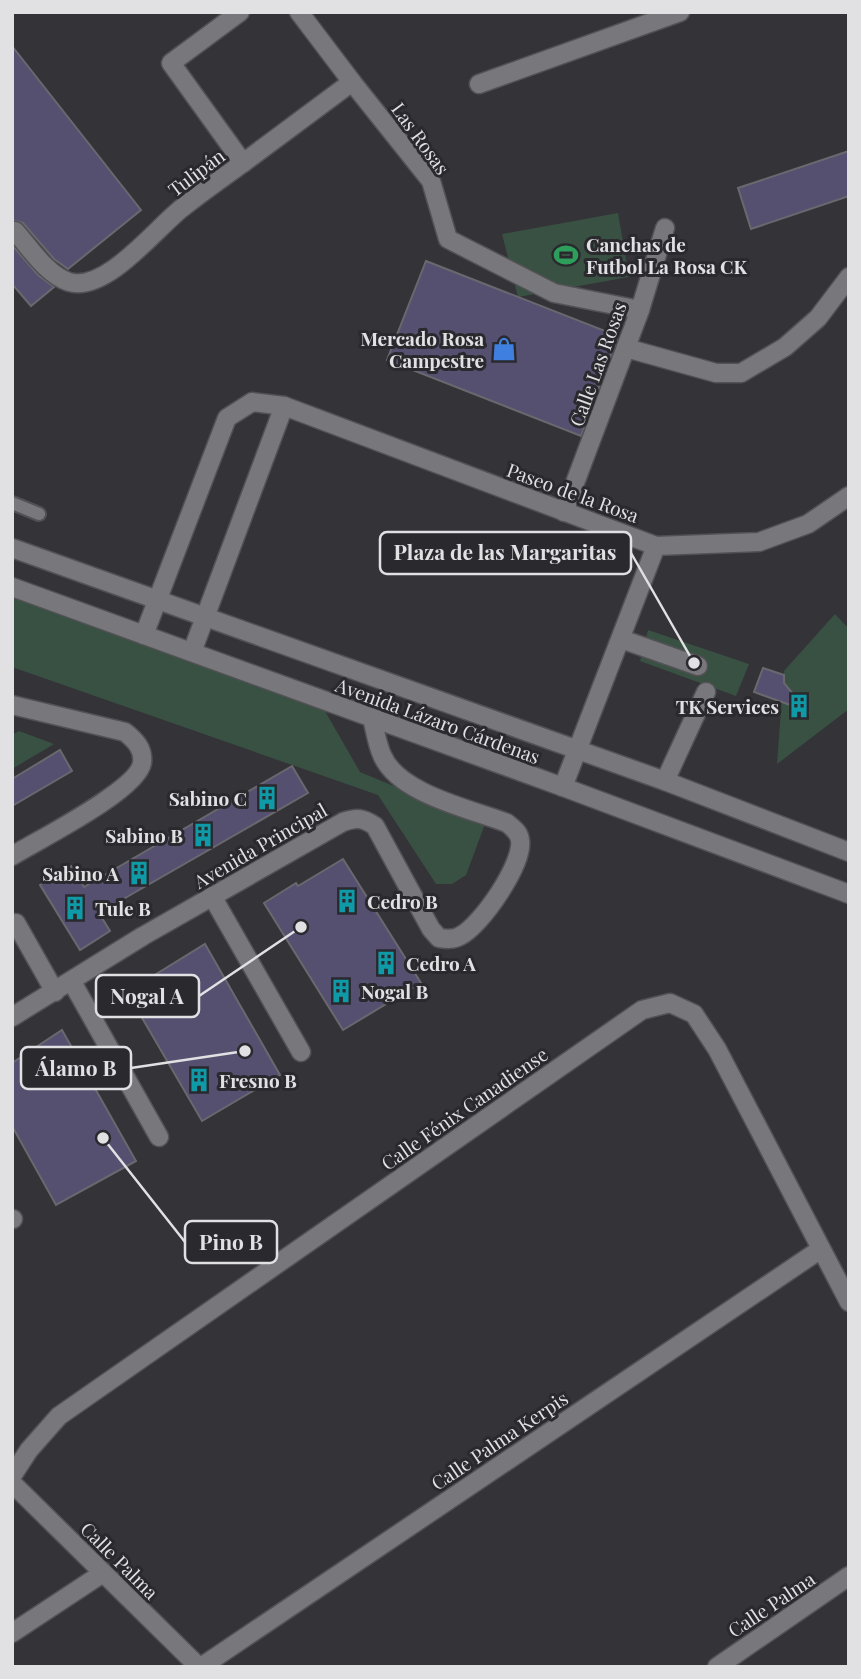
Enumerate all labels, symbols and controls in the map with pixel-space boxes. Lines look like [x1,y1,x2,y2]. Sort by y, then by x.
street label: Las Rosas [386,97,456,179]
street label: Tulipán [162,142,230,202]
place label: Canchas de Futbol La Rosa CK [586,231,747,279]
sports icon: Canchas de Futbol La Rosa CK [552,241,580,269]
street label: Calle Las Rosas [562,298,632,430]
place label: Mercado Rosa Campestre [360,325,484,373]
shop icon: Mercado Rosa Campestre [490,335,518,363]
street label: Paseo de la Rosa [503,456,643,528]
callout: Plaza de las Margaritas [380,532,631,574]
text: Plaza de las Margaritas [394,537,616,565]
street label: Avenida Lázaro Cárdenas [331,671,544,769]
building icon: TK Services [785,692,813,720]
place label: TK Services [676,693,779,719]
building icon: Sabino C [253,784,281,812]
place label: Sabino C [169,785,247,811]
street label: Avenida Principal [188,796,332,894]
building icon: Sabino B [189,821,217,849]
place label: Sabino B [105,822,183,848]
building icon: Sabino A [125,859,153,887]
place label: Sabino A [42,860,119,886]
building icon: Cedro B [333,887,361,915]
place label: Cedro B [367,888,438,914]
building icon: Tule B [61,894,89,922]
place label: Tule B [95,895,151,921]
building icon: Cedro A [372,949,400,977]
place label: Cedro A [406,950,476,976]
callout: Nogal A [96,975,199,1017]
building icon: Nogal B [327,977,355,1005]
place label: Nogal B [361,978,429,1004]
text: Nogal A [110,981,185,1009]
street label: Calle Fénix Canadiense [376,1041,552,1175]
callout: Álamo B [21,1047,131,1089]
text: Álamo B [34,1053,117,1081]
building icon: Fresno B [185,1066,213,1094]
place label: Fresno B [219,1067,297,1093]
callout: Pino B [185,1221,277,1263]
text: Pino B [199,1227,263,1255]
street label: Calle Palma Kerpis [425,1385,573,1495]
street label: Calle Palma [76,1516,165,1605]
street label: Calle Palma [722,1565,820,1643]

